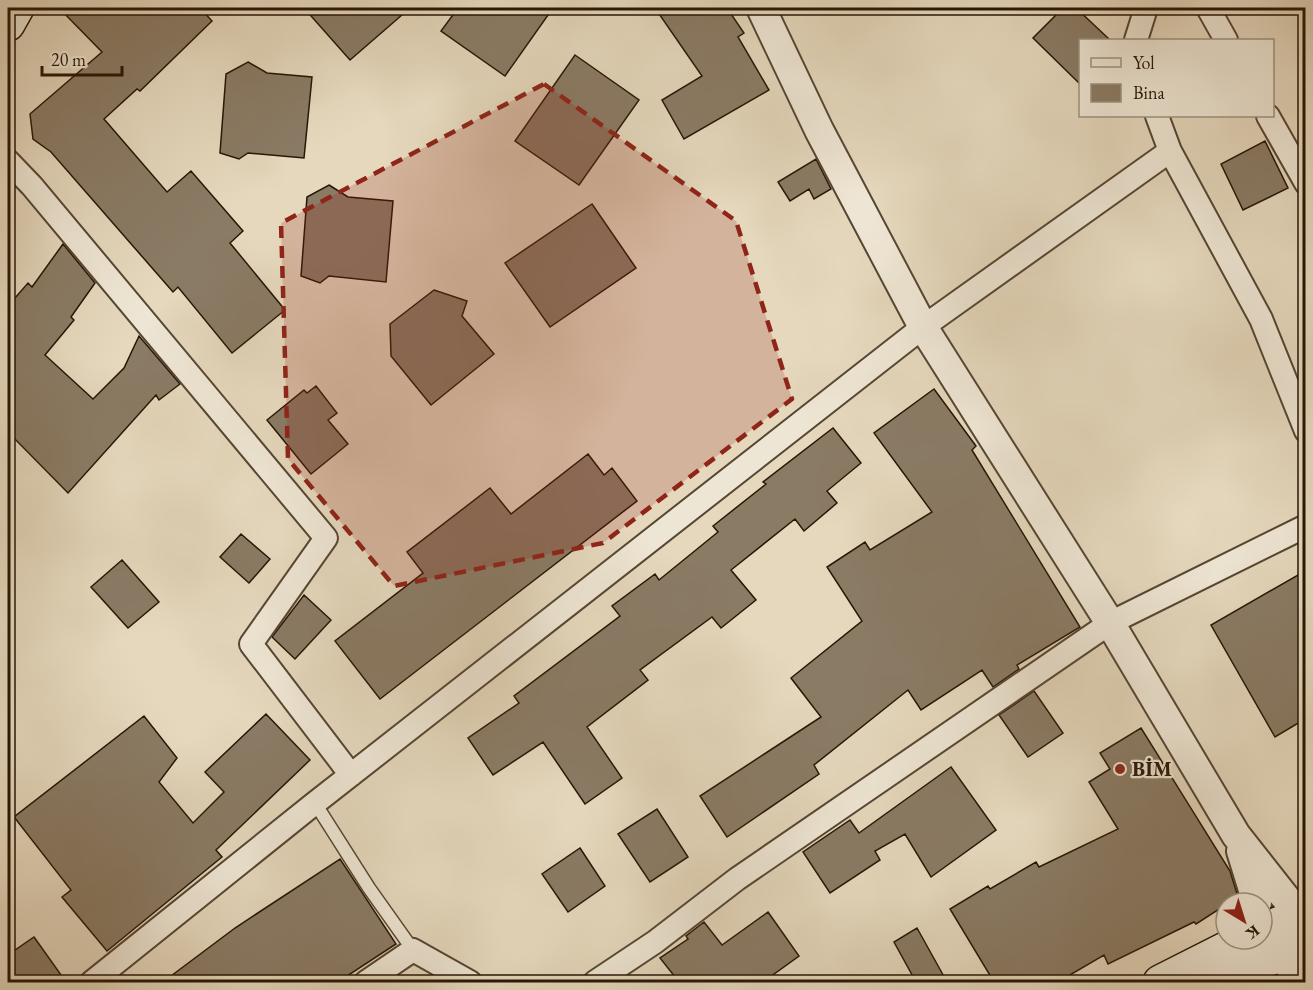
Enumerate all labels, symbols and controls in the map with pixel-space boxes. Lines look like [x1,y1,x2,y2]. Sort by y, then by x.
scale bar [42,39,122,77]
legend [1079,39,1274,117]
text: 20 m [51,48,86,71]
text: Yol [1133,51,1155,74]
text: Bina [1133,81,1165,104]
place label: BİM [1132,755,1172,782]
marker: BİM [1113,762,1127,776]
north arrow [1214,891,1274,951]
text: K [1241,920,1264,945]

